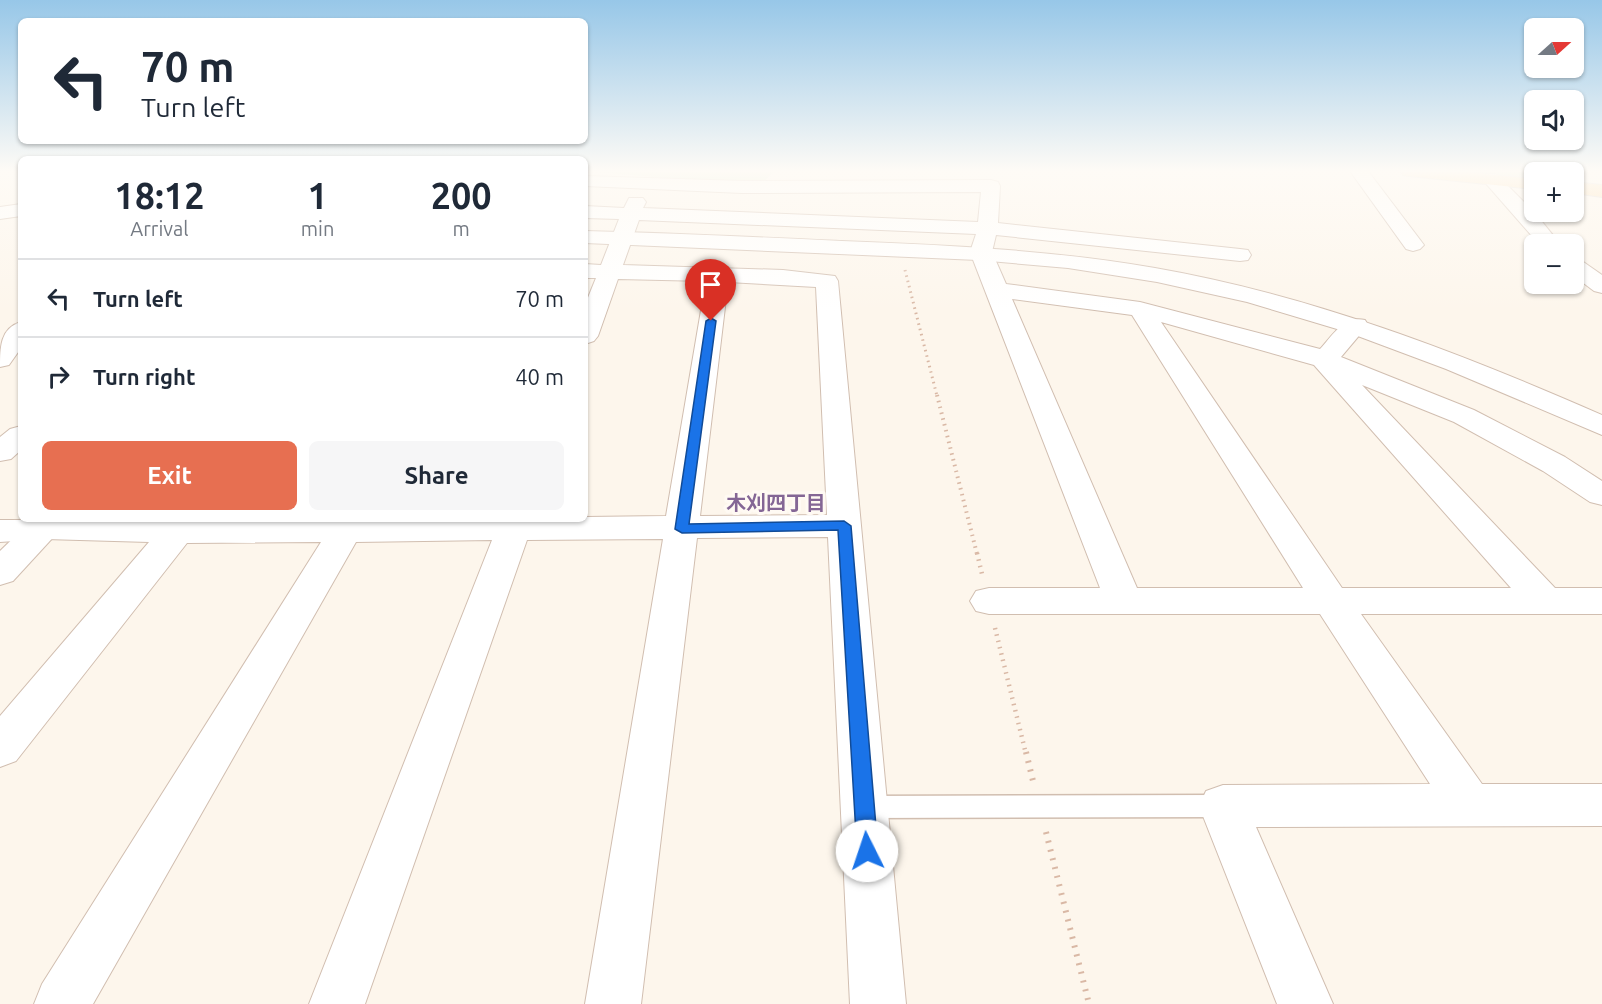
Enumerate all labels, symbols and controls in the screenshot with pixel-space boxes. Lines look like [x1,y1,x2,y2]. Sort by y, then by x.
north arrow [1524,18,1584,78]
map controls [1524,18,1584,294]
icon: left [42,42,120,120]
text: 70 m [141,43,235,90]
button: sound [1524,90,1584,150]
text: Turn left [141,92,245,122]
button: + [1524,162,1584,222]
text: 18:12 [114,175,204,216]
text: 1 [307,175,328,216]
text: 200 [431,175,492,216]
text: Arrival [130,217,189,240]
text: min [301,217,334,240]
text: m [453,217,470,240]
button: − [1524,234,1584,294]
pin [685,259,736,321]
icon: arrive [694,268,727,301]
icon: left [42,282,75,315]
text: Turn left [93,286,183,311]
text: 70 m [515,286,564,311]
icon: right [42,360,75,393]
text: Turn right [93,364,195,389]
text: 40 m [515,364,564,389]
button: Exit [42,441,297,510]
button: Share [309,441,564,510]
district label: 木刈四丁目 [726,491,826,514]
position arrow [835,819,899,883]

